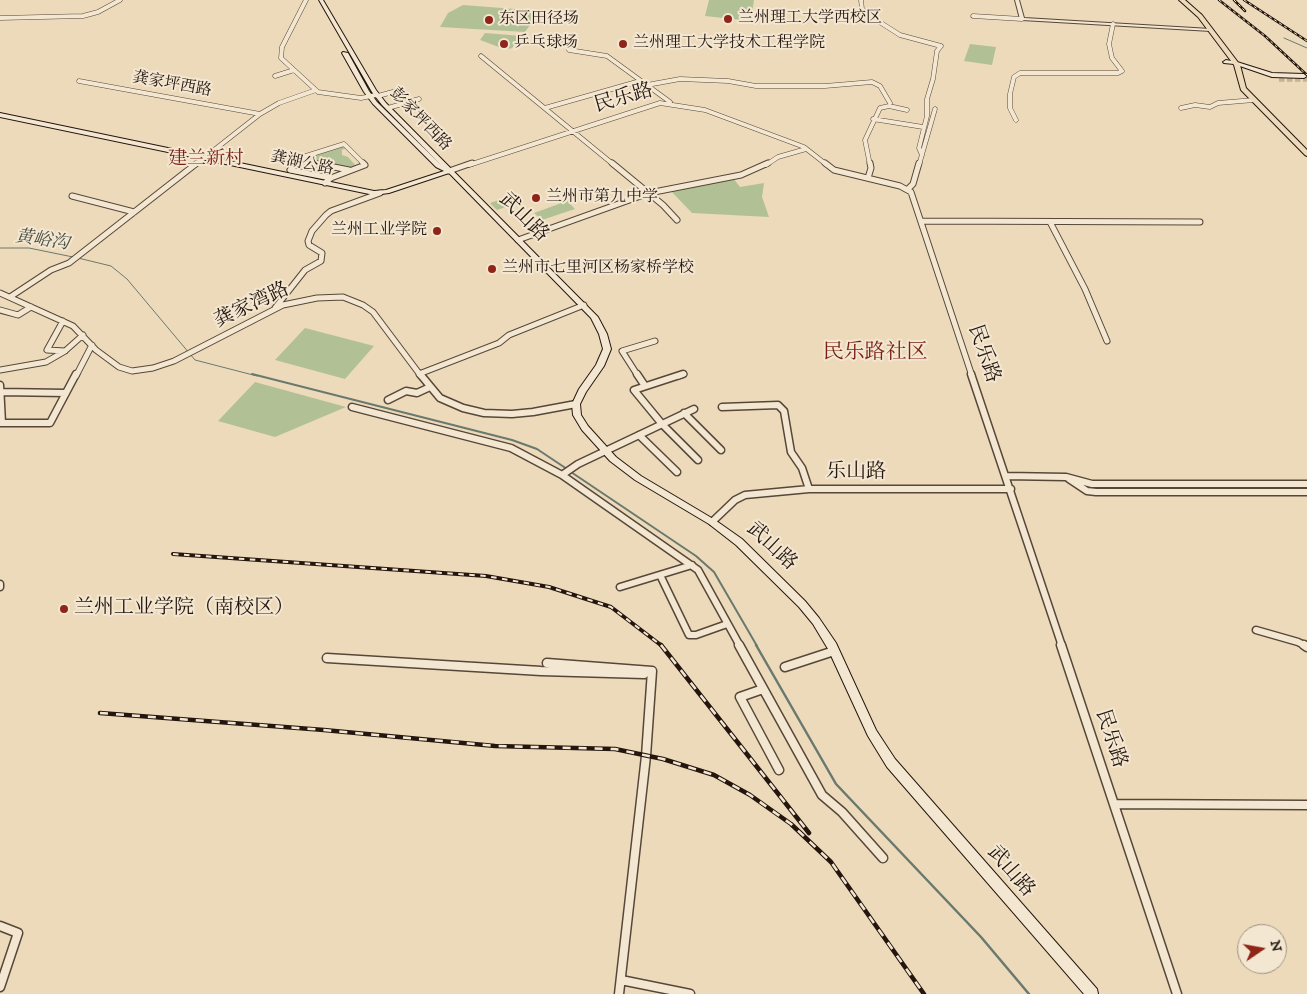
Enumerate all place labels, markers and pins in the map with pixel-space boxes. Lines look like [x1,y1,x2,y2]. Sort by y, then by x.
place label: 兰州理工大学西校区 [738,9,882,29]
place label: 东区田径场 [499,10,579,30]
marker: 兰州理工大学西校区 [722,13,734,25]
marker: 东区田径场 [483,14,495,26]
place label: 乒乓球场 [514,34,578,54]
place label: 兰州理工大学技术工程学院 [633,34,825,54]
marker: 乒乓球场 [498,38,510,50]
marker: 兰州理工大学技术工程学院 [617,38,629,50]
place label: 兰州市第九中学 [546,188,658,208]
marker: 兰州市第九中学 [530,192,542,204]
place label: 兰州工业学院 [331,221,427,241]
marker: 兰州工业学院 [431,225,443,237]
place label: 兰州市七里河区杨家桥学校 [502,259,694,279]
marker: 兰州市七里河区杨家桥学校 [486,263,498,275]
place label: 兰州工业学院（南校区） [74,597,294,621]
marker: 兰州工业学院（南校区） [58,603,70,615]

